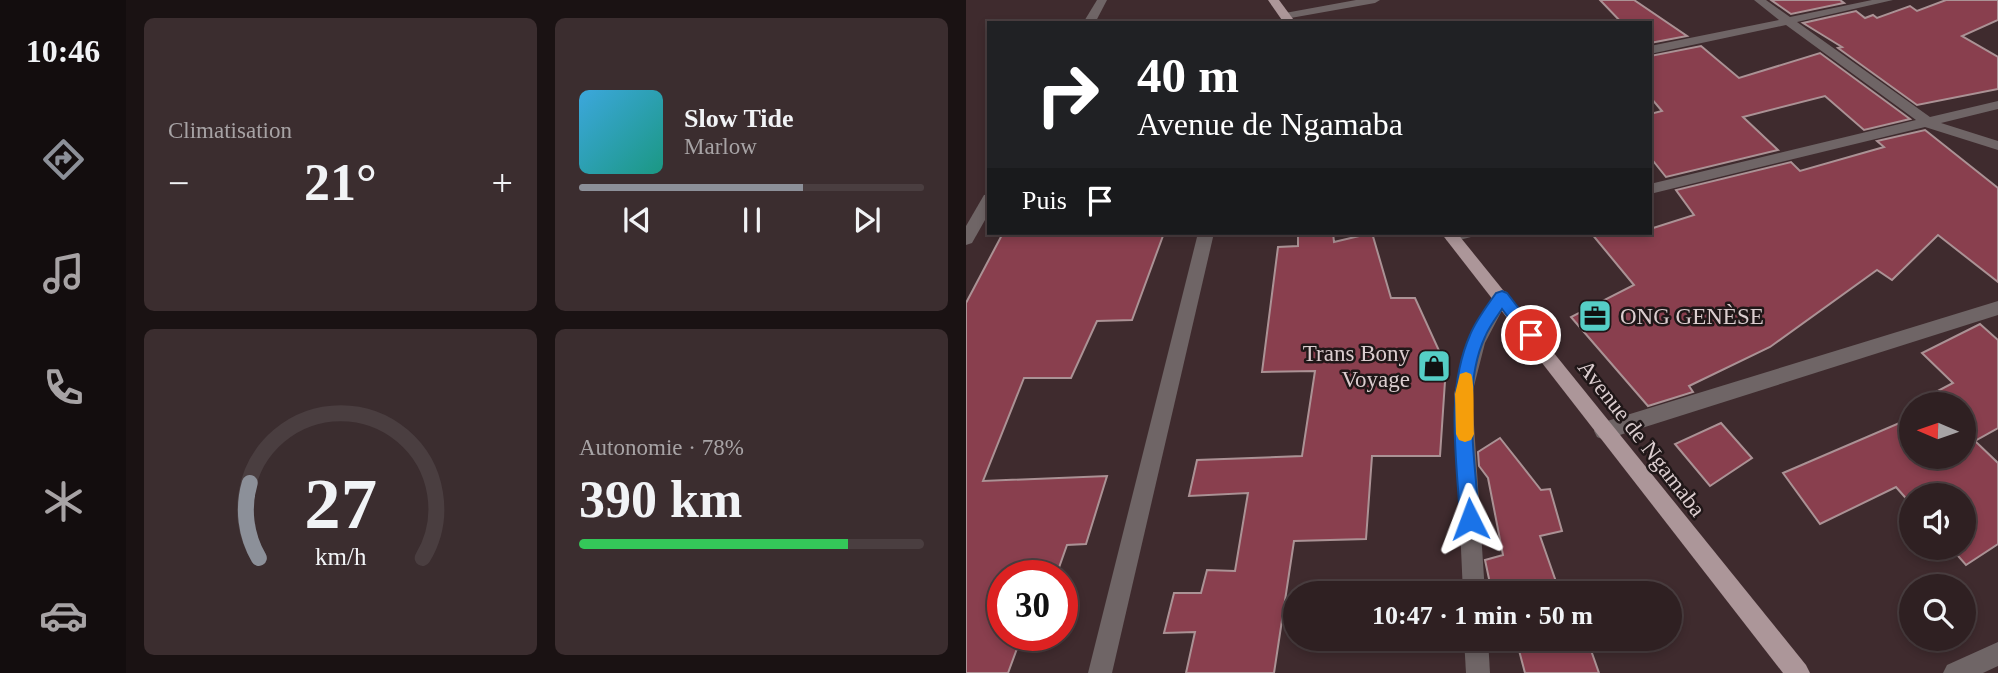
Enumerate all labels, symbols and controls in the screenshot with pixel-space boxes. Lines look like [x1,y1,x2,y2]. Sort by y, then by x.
text: 10:46 [26,33,100,69]
text: 40 m [1137,48,1239,103]
icon: right [1022,49,1113,140]
text: Slow Tide [684,104,794,133]
text: Avenue de Ngamaba [1137,106,1403,142]
text: Climatisation [168,118,292,143]
text: Marlow [684,134,757,159]
icon: directions [39,135,88,184]
text: 21° [304,154,377,211]
text: − [168,162,189,204]
text: + [492,162,513,204]
icon: arrive [1081,182,1119,220]
text: Puis [1022,186,1067,215]
icon: previous [618,201,656,239]
icon: pause [733,201,771,239]
icon: next [848,201,886,239]
icon: music [39,249,88,298]
office icon: ONG GENÈSE [1576,297,1614,335]
place label: ONG GENÈSE [1620,304,1764,329]
pin [1501,305,1561,365]
icon: arrive [1512,316,1550,354]
place label: Trans Bony Voyage [1303,341,1410,392]
shop icon: Trans Bony Voyage [1415,347,1453,385]
street label: Avenue de Ngamaba [1573,355,1710,521]
icon: phone [39,363,88,412]
north arrow [1899,392,1976,469]
map controls [1899,392,1976,651]
text: Autonomie · 78% [579,435,744,460]
text: 27 [304,463,377,544]
text: 390 km [579,471,742,528]
icon: climate [39,477,88,526]
position arrow [1433,482,1507,556]
button: sound [1899,483,1976,560]
text: km/h [315,543,367,570]
speed limit sign: 30 [987,560,1078,651]
button: search [1899,574,1976,651]
icon: car [39,591,88,640]
text: 10:47 · 1 min · 50 m [1372,601,1593,630]

